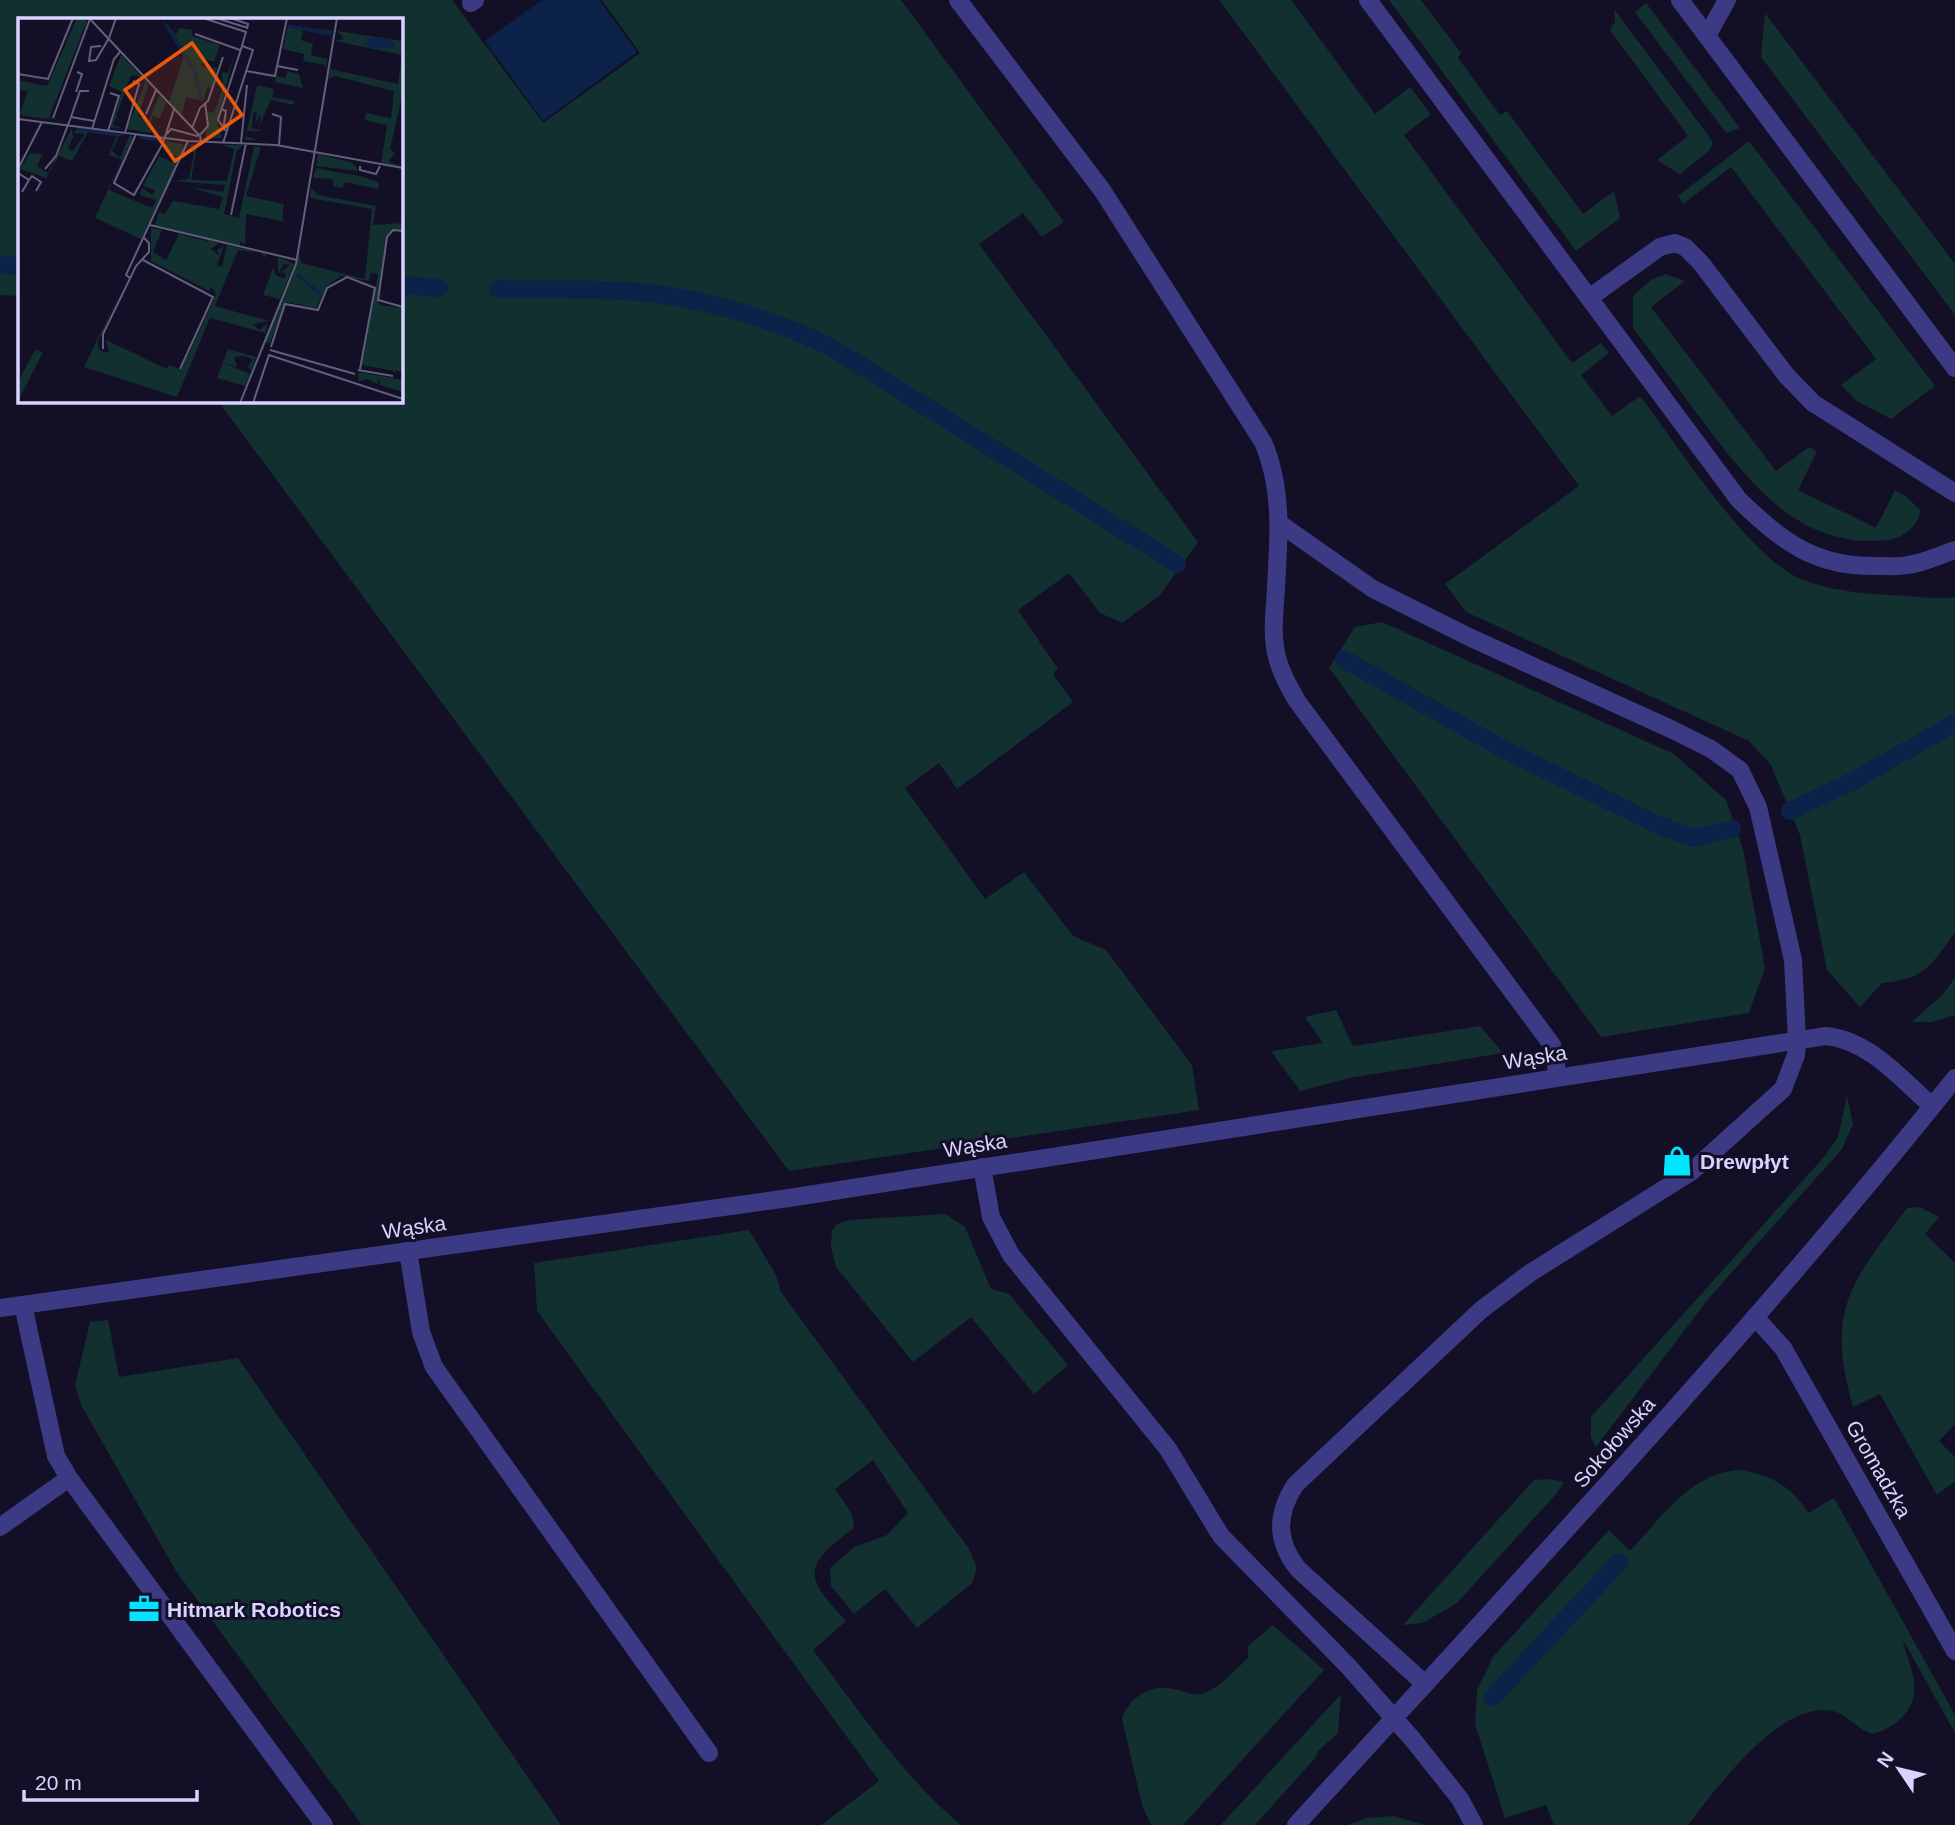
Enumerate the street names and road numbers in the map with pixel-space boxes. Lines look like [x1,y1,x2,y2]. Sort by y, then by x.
street label: Wąska [1502,1041,1569,1073]
street label: Wąska [942,1129,1009,1161]
street label: Wąska [381,1211,448,1243]
street label: Sokołowska [1569,1392,1660,1492]
street label: Gromadzka [1842,1416,1916,1522]

